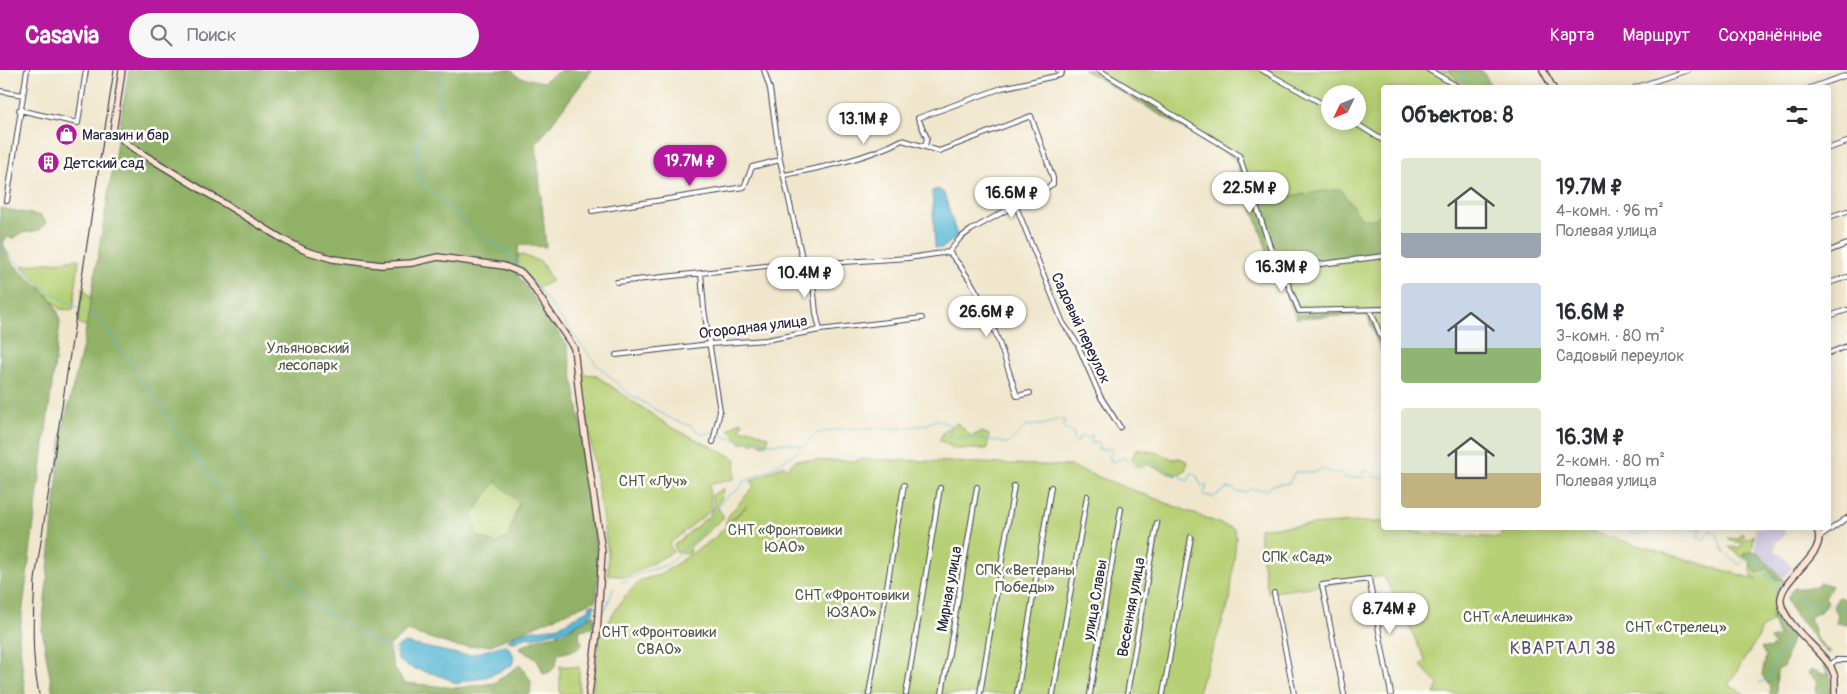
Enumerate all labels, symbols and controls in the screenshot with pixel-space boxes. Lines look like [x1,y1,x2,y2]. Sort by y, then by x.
search box [129,13,479,58]
text: Casavia [25,21,99,50]
icon: search [147,21,175,49]
text: Поиск [187,23,237,47]
text: Карта [1550,24,1594,47]
text: Маршрут [1622,24,1690,47]
text: Сохранённые [1718,24,1822,47]
north arrow [1321,85,1366,130]
map controls [1321,85,1366,130]
icon: filters [1783,101,1811,129]
pin: 13.1M ₽ [818,102,910,145]
text: Объектов: 8 [1401,102,1513,129]
text: 13.1M ₽ [839,109,889,129]
shop icon: Магазин и бар [54,123,78,147]
place label: Магазин и бар [82,126,169,145]
pin: 19.7M ₽ [644,144,736,187]
building icon: Детский сад [36,151,60,175]
text: 19.7M ₽ [664,151,716,171]
place label: Детский сад [63,154,144,173]
pin: 22.5M ₽ [1204,172,1296,214]
text: 19.7M ₽ [1556,174,1623,201]
pin: 16.6M ₽ [966,176,1058,219]
text: 22.5M ₽ [1223,178,1277,198]
icon: home [1441,178,1501,238]
text: 16.6M ₽ [986,183,1038,203]
text: 4-комн. · 96 m² [1556,201,1664,221]
text: Полевая улица [1556,221,1657,241]
pin: 16.3M ₽ [1236,250,1328,293]
pin: 10.4M ₽ [759,256,851,299]
text: 16.3M ₽ [1256,257,1308,277]
text: 10.4M ₽ [778,263,832,283]
street label: Садовый переулок [1047,270,1115,387]
pin: 26.6M ₽ [941,296,1033,338]
text: 16.6M ₽ [1556,299,1626,326]
text: 26.6M ₽ [959,302,1015,322]
icon: home [1441,303,1501,363]
street label: Огородная улица [698,311,808,344]
text: 3-комн. · 80 m² [1556,326,1665,346]
park label: Ульяновский лесопарк [267,339,350,375]
text: Садовый переулок [1556,346,1684,366]
text: 16.3M ₽ [1556,424,1625,451]
icon: home [1441,428,1501,488]
text: 2-комн. · 80 m² [1556,451,1665,471]
text: Полевая улица [1556,471,1657,491]
park label: СНТ «Луч» [619,472,688,491]
park label: СНТ «Фронтовики ЮАО» [728,521,843,557]
street label: Мирная улица [933,545,966,633]
park label: СПК «Сад» [1262,548,1333,567]
street label: Весенняя улица [1113,556,1150,658]
street label: улица Славы [1079,558,1112,643]
park label: СПК «Ветераны Победы» [975,561,1075,597]
park label: СНТ «Фронтовики ЮЗАО» [795,586,910,622]
pin: 8.74M ₽ [1344,592,1436,635]
text: 8.74M ₽ [1363,599,1417,619]
park label: СНТ «Алешинка» [1463,608,1573,627]
park label: СНТ «Стрелец» [1625,618,1727,637]
park label: СНТ «Фронтовики СВАО» [602,623,717,659]
district label: КВАРТАЛ 38 [1510,637,1616,660]

